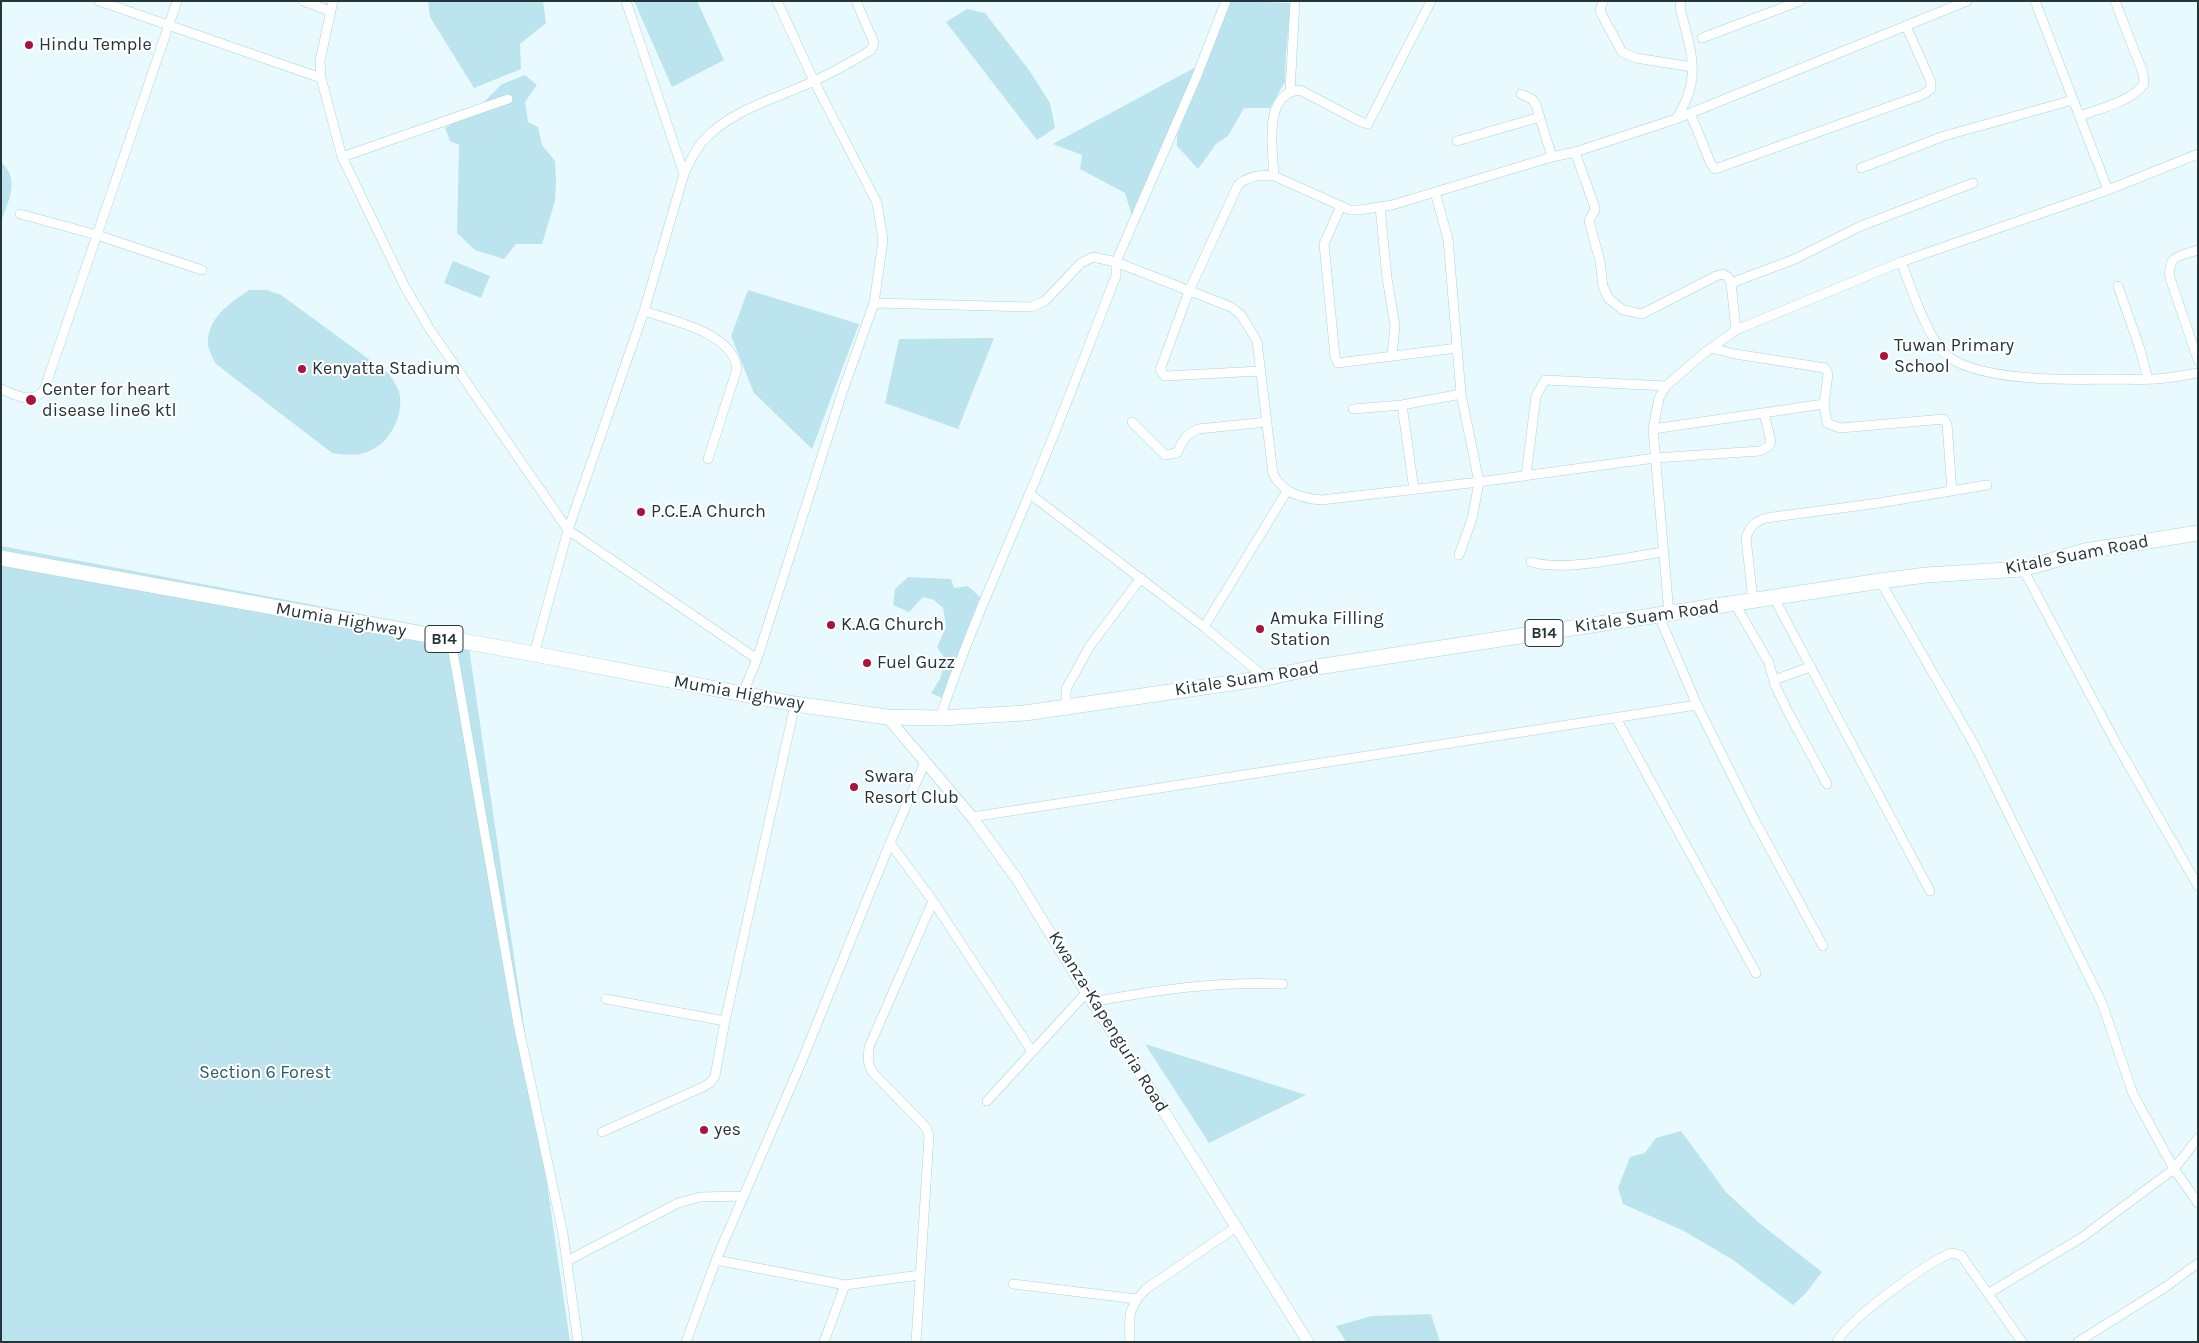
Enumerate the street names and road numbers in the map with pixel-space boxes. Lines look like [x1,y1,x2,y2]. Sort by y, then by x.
street label: Kitale Suam Road [2003,530,2151,580]
street label: Kitale Suam Road [1573,596,1721,638]
street label: Mumia Highway [274,598,408,642]
road number: B14 [1525,620,1563,646]
road number: B14 [425,626,463,652]
street label: Kitale Suam Road [1173,657,1321,701]
street label: Mumia Highway [672,671,806,715]
street label: Kwanza-Kapenguria Road [1043,927,1173,1117]

